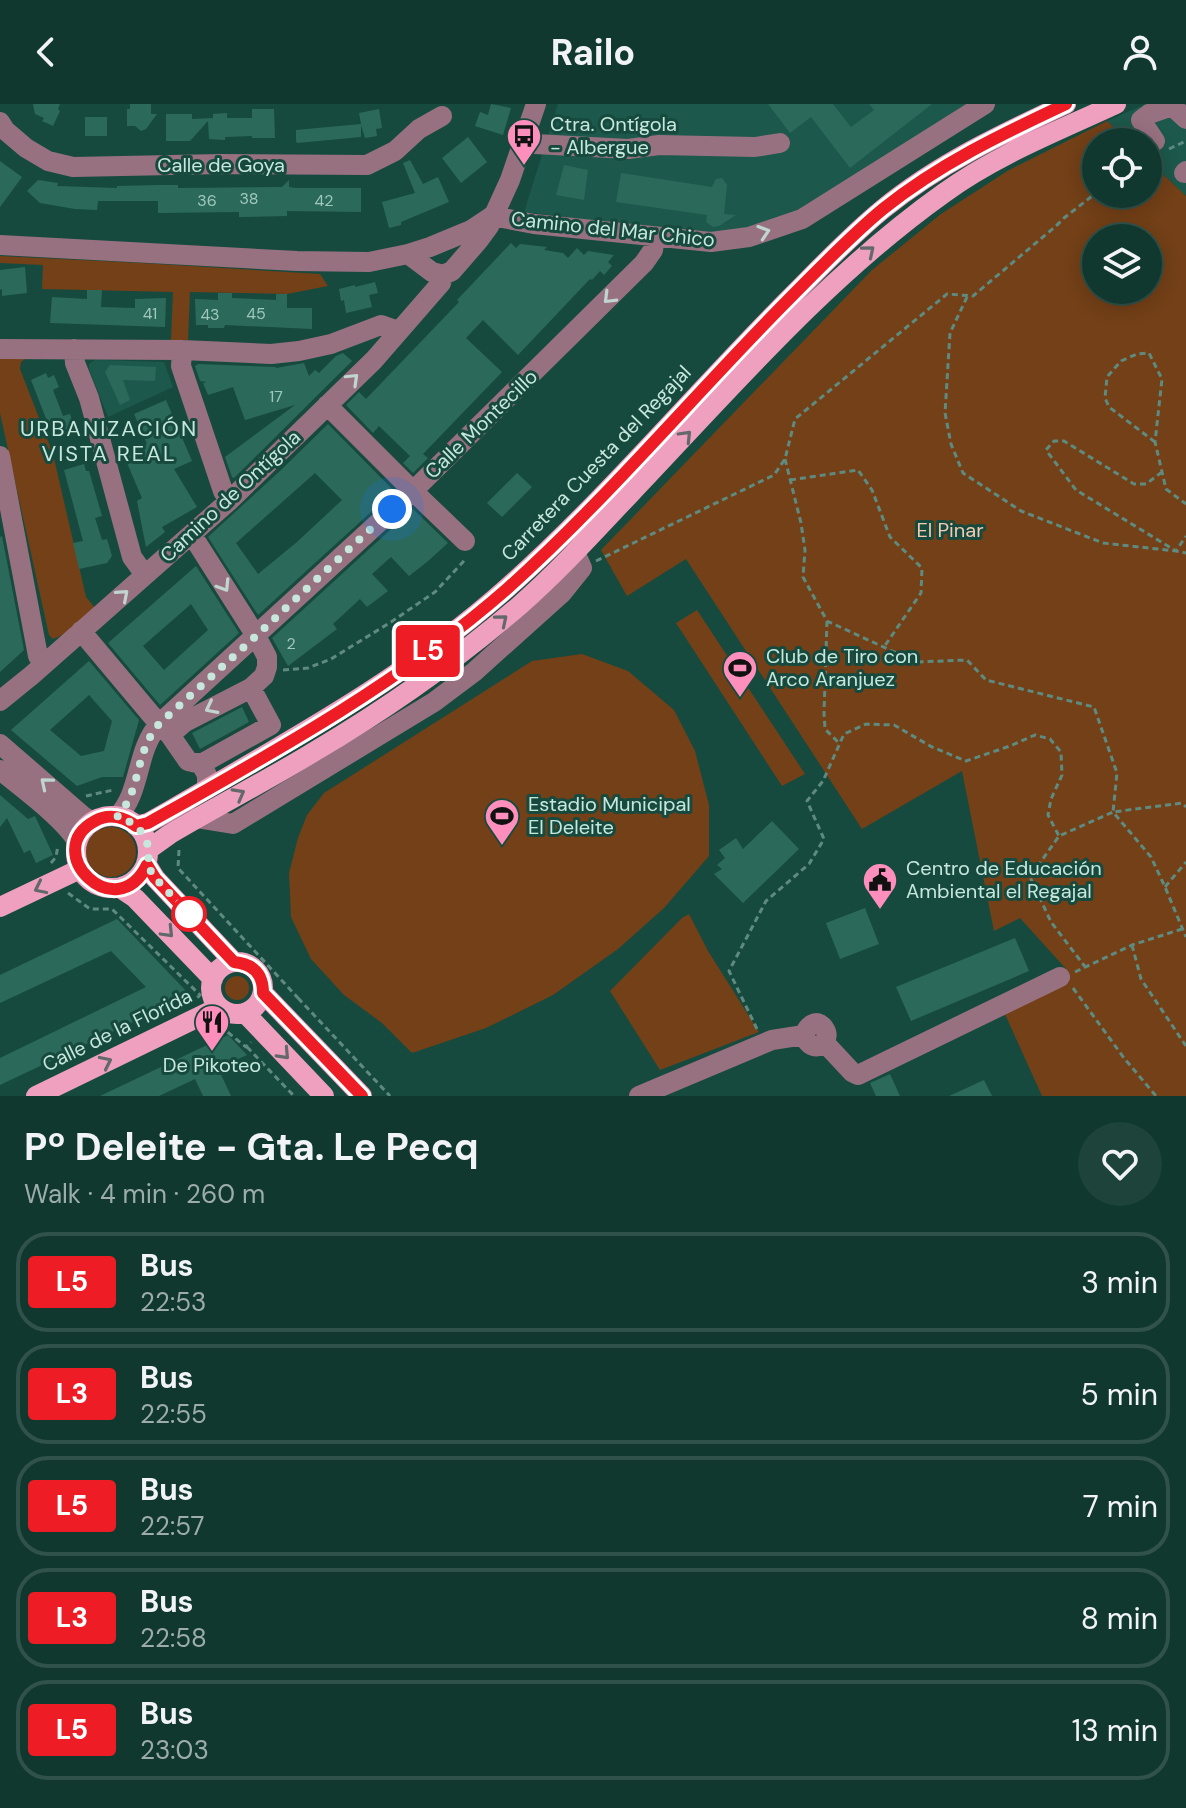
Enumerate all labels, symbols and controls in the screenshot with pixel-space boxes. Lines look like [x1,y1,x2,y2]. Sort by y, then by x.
text: Railo [551,29,635,76]
icon: back [24,30,68,74]
icon: person [1118,30,1162,74]
place label: Ctra. Ontígola - Albergue [550,111,677,160]
bus stop icon: Ctra. Ontígola - Albergue [505,117,543,167]
map controls [1082,128,1162,304]
button: locate [1082,128,1162,208]
street label: Calle de Goya [157,152,285,178]
house number: 38 [239,188,259,209]
house number: 36 [197,190,217,211]
house number: 42 [315,190,333,211]
street label: Camino del Mar Chico [510,205,716,253]
button: layers [1082,224,1162,304]
one-way arrow [756,225,770,241]
one-way arrow [859,246,874,261]
one-way arrow [604,289,618,303]
house number: 41 [143,303,157,324]
house number: 45 [246,303,266,324]
house number: 43 [200,304,220,325]
street label: Carretera Cuesta del Regajal [495,360,697,566]
street label: Calle Montecillo [419,364,543,484]
one-way arrow [344,375,359,389]
house number: 17 [269,386,283,407]
district label: URBANIZACIÓN VISTA REAL [20,414,198,468]
street label: Camino de Ontígola [154,424,306,568]
one-way arrow [676,431,691,445]
your location [372,489,412,529]
park label: El Pinar [916,517,984,543]
one-way arrow [214,577,229,592]
one-way arrow [113,590,128,605]
one-way arrow [493,615,507,630]
line badge: L5 [392,625,464,677]
text: L5 [412,632,444,669]
house number: 2 [286,633,296,654]
place label: Club de Tiro con Arco Aranjuez [766,643,918,692]
sports icon: Club de Tiro con Arco Aranjuez [721,649,759,699]
one-way arrow [205,699,220,714]
one-way arrow [41,778,56,793]
one-way arrow [230,788,245,804]
place label: Estadio Municipal El Deleite [528,791,691,840]
sports icon: Estadio Municipal El Deleite [483,797,521,847]
place label: Centro de Educación Ambiental el Regajal [906,855,1102,904]
public building icon: Centro de Educación Ambiental el Regajal [861,861,899,911]
one-way arrow [34,878,48,894]
unlabelled marker [172,897,206,931]
one-way arrow [158,923,173,937]
street label: Calle de la Florida [38,983,196,1077]
restaurant icon: De Pikoteo [193,1003,231,1053]
one-way arrow [275,1045,289,1060]
place label: De Pikoteo [163,1052,261,1078]
one-way arrow [97,1056,112,1072]
text: Pº Deleite - Gta. Le Pecq [24,1122,479,1172]
button: heart [1078,1122,1162,1206]
text: Walk · 4 min · 260 m [24,1177,265,1211]
text: Bus [140,1246,194,1285]
text: L5 [56,1263,88,1300]
text: 3 min [1081,1263,1158,1302]
text: 22:53 [140,1285,206,1319]
text: Bus [140,1358,194,1397]
text: L3 [56,1375,88,1412]
text: 5 min [1081,1375,1158,1414]
text: 22:55 [140,1397,207,1431]
text: Bus [140,1470,194,1509]
text: L5 [56,1487,88,1524]
text: 7 min [1083,1487,1158,1526]
text: 22:57 [140,1509,205,1543]
text: Bus [140,1582,194,1621]
text: L3 [56,1599,88,1636]
text: 8 min [1081,1599,1158,1638]
text: 22:58 [140,1621,207,1655]
text: Bus [140,1694,194,1733]
text: L5 [56,1711,88,1748]
text: 13 min [1072,1711,1158,1750]
text: 23:03 [140,1733,209,1767]

